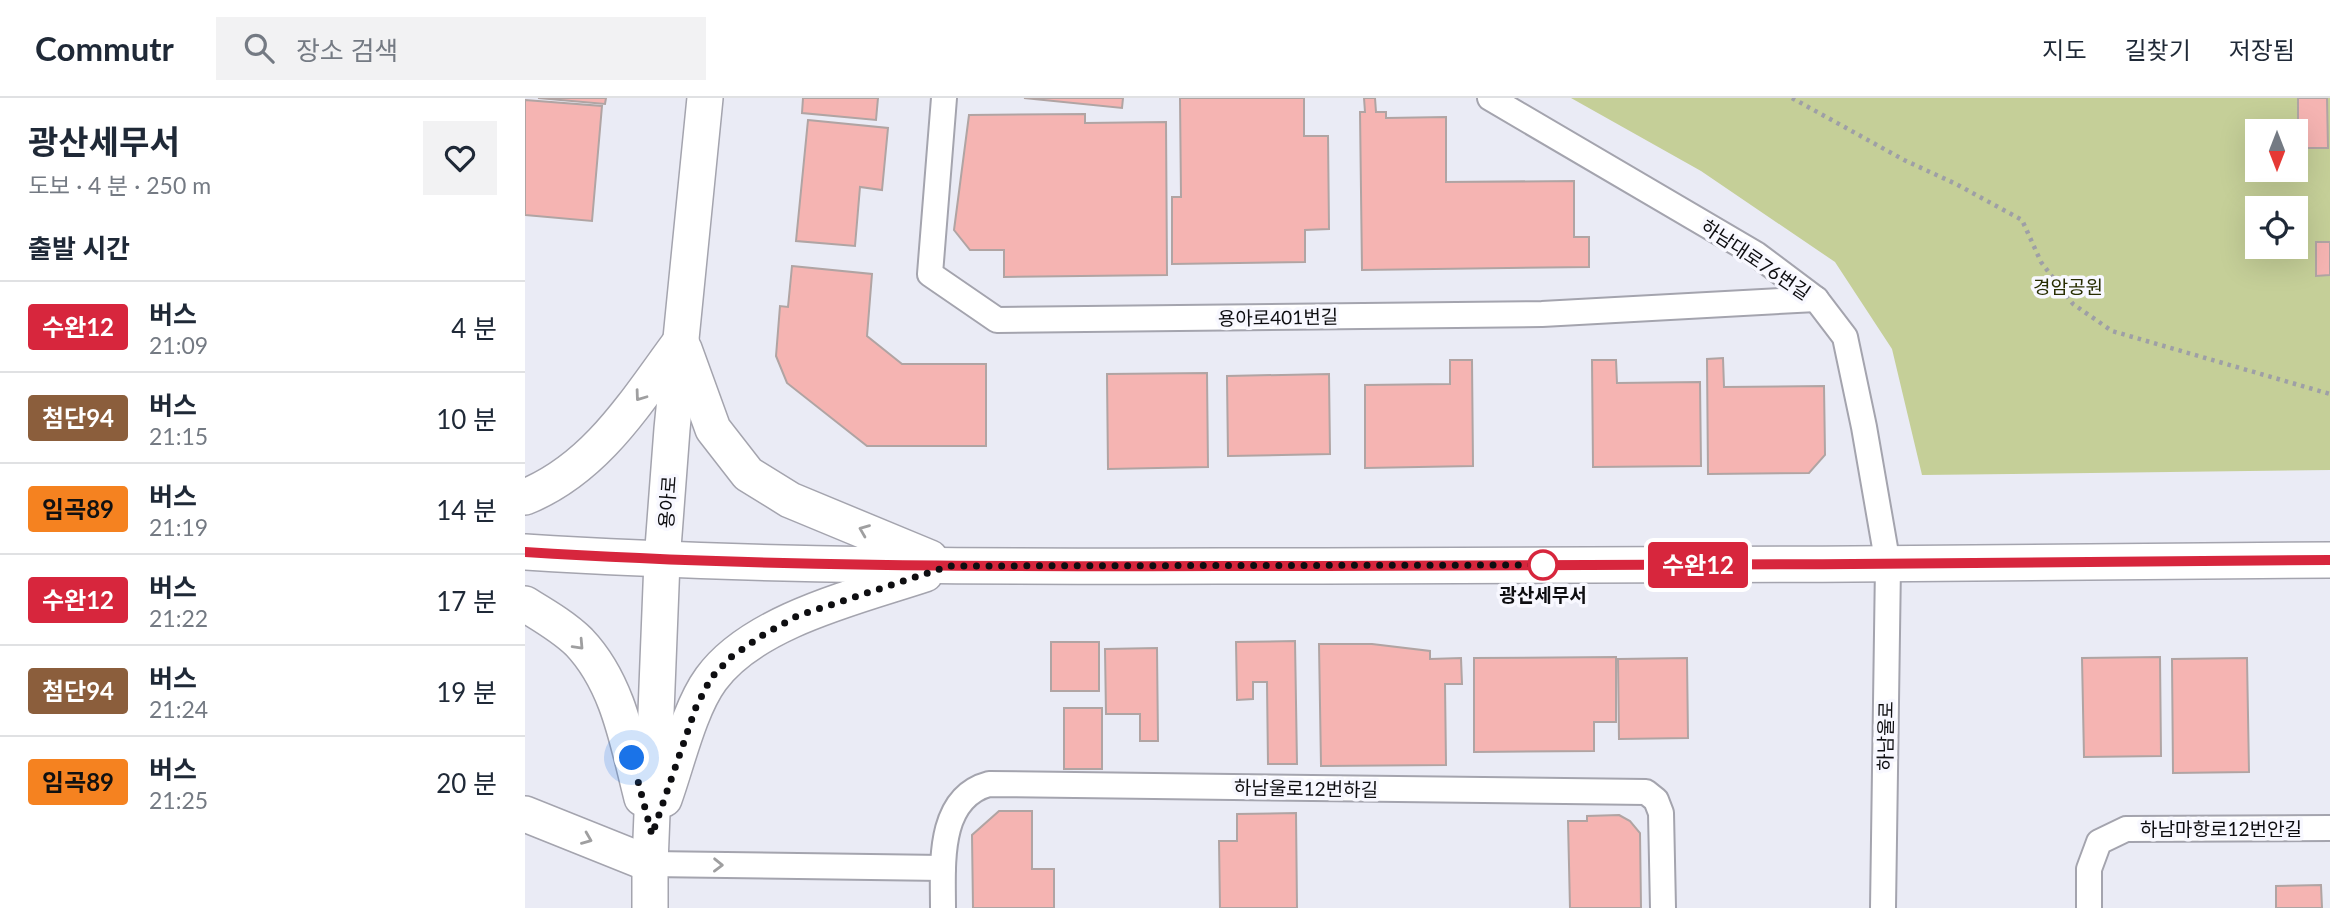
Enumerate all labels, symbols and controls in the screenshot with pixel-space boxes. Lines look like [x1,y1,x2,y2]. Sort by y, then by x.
search box [216,17,706,80]
text: Commutr [35,28,174,68]
icon: search [240,29,278,67]
text: 장소 검색 [296,34,398,66]
text: 지도 [2042,35,2087,64]
text: 길찾기 [2125,35,2191,64]
text: 저장됨 [2229,35,2295,64]
north arrow [2245,119,2308,182]
map controls [2245,119,2308,259]
text: 광산세무서 [28,121,180,161]
button: heart [423,121,497,195]
text: 도보 · 4 분 · 250 m [28,171,211,199]
button: locate [2245,196,2308,259]
street label: 하남대로76번길 [1697,214,1815,304]
text: 출발 시간 [28,232,130,264]
park label: 경암공원 [2033,275,2103,298]
text: 버스 [149,298,197,330]
street label: 용아로401번길 [1218,304,1338,330]
text: 수완12 [42,312,114,341]
text: 4 분 [451,312,497,344]
text: 21:09 [149,331,208,359]
one-way arrow [636,388,649,400]
text: 버스 [149,389,197,421]
text: 첨단94 [42,403,114,432]
text: 10 분 [436,403,497,435]
text: 21:15 [149,422,208,450]
street label: 용아로 [654,475,680,529]
text: 버스 [149,480,197,512]
text: 임곡89 [42,494,114,523]
text: 14 분 [436,494,497,526]
text: 21:19 [149,513,208,541]
one-way arrow [858,525,870,539]
line badge: 수완12 [1649,542,1747,588]
marker: 광산세무서 [1528,550,1558,580]
text: 수완12 [1662,550,1734,579]
text: 버스 [149,571,197,603]
place label: 광산세무서 [1499,583,1587,606]
text: 수완12 [42,585,114,614]
text: 17 분 [436,585,497,617]
text: 21:22 [149,604,208,632]
one-way arrow [571,637,583,650]
text: 버스 [149,662,197,694]
text: 첨단94 [42,676,114,705]
text: 19 분 [436,676,497,708]
text: 21:24 [149,695,208,723]
street label: 하남울로 [1873,701,1897,771]
your location [614,740,649,775]
text: 버스 [149,753,197,785]
text: 임곡89 [42,767,114,796]
text: 20 분 [436,767,497,799]
street label: 하남울로12번하길 [1234,775,1378,801]
text: 21:25 [149,786,208,814]
street label: 하남마항로12번안길 [2140,817,2302,840]
one-way arrow [581,830,593,844]
one-way arrow [713,857,724,872]

